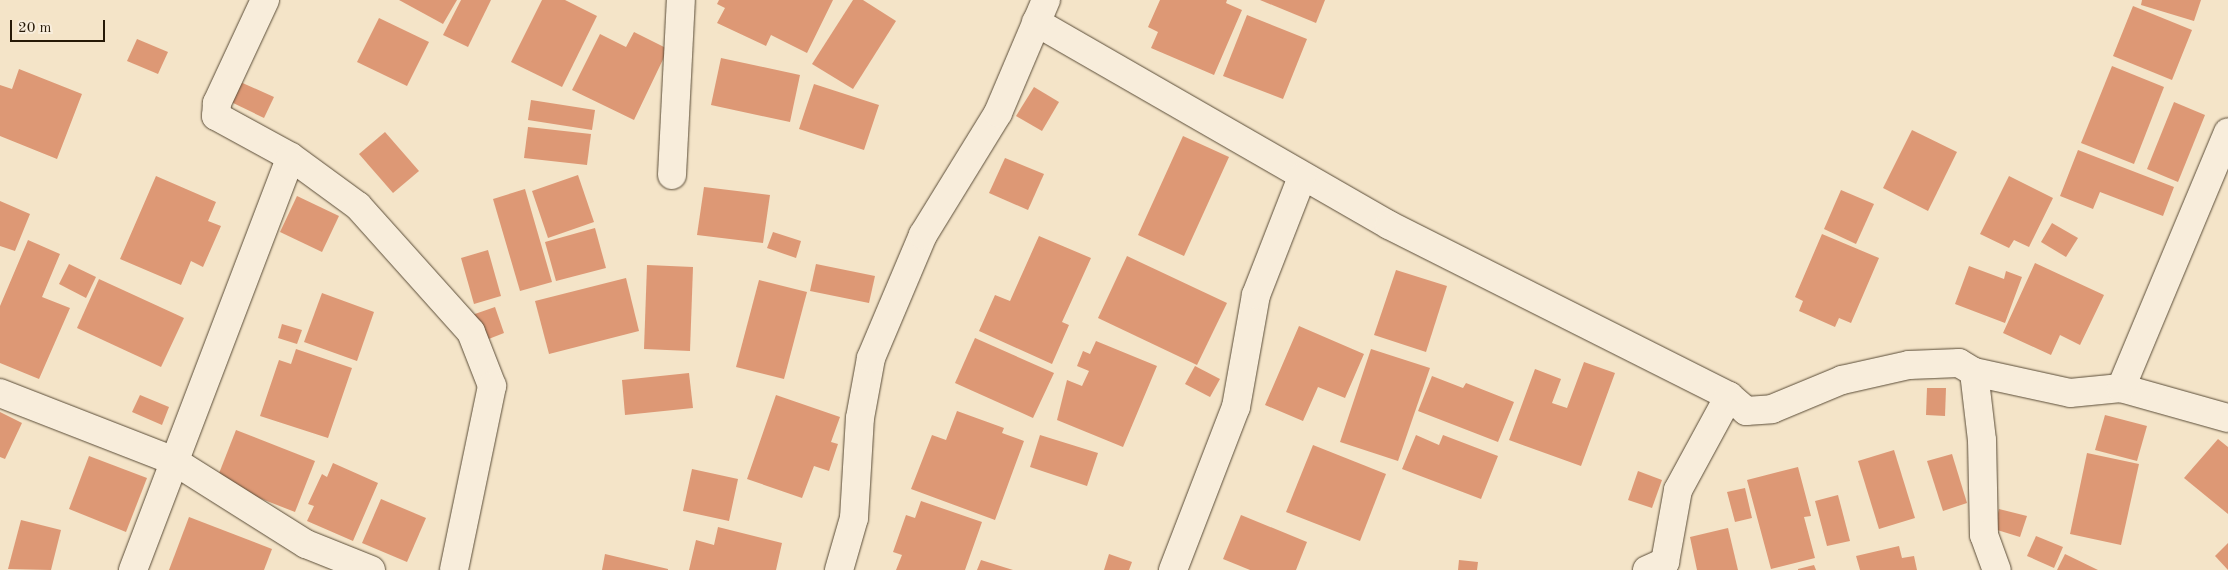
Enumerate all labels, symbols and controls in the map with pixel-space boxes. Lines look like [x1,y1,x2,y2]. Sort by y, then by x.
scale bar [12,10,108,42]
text: 20 m [18,21,52,36]

